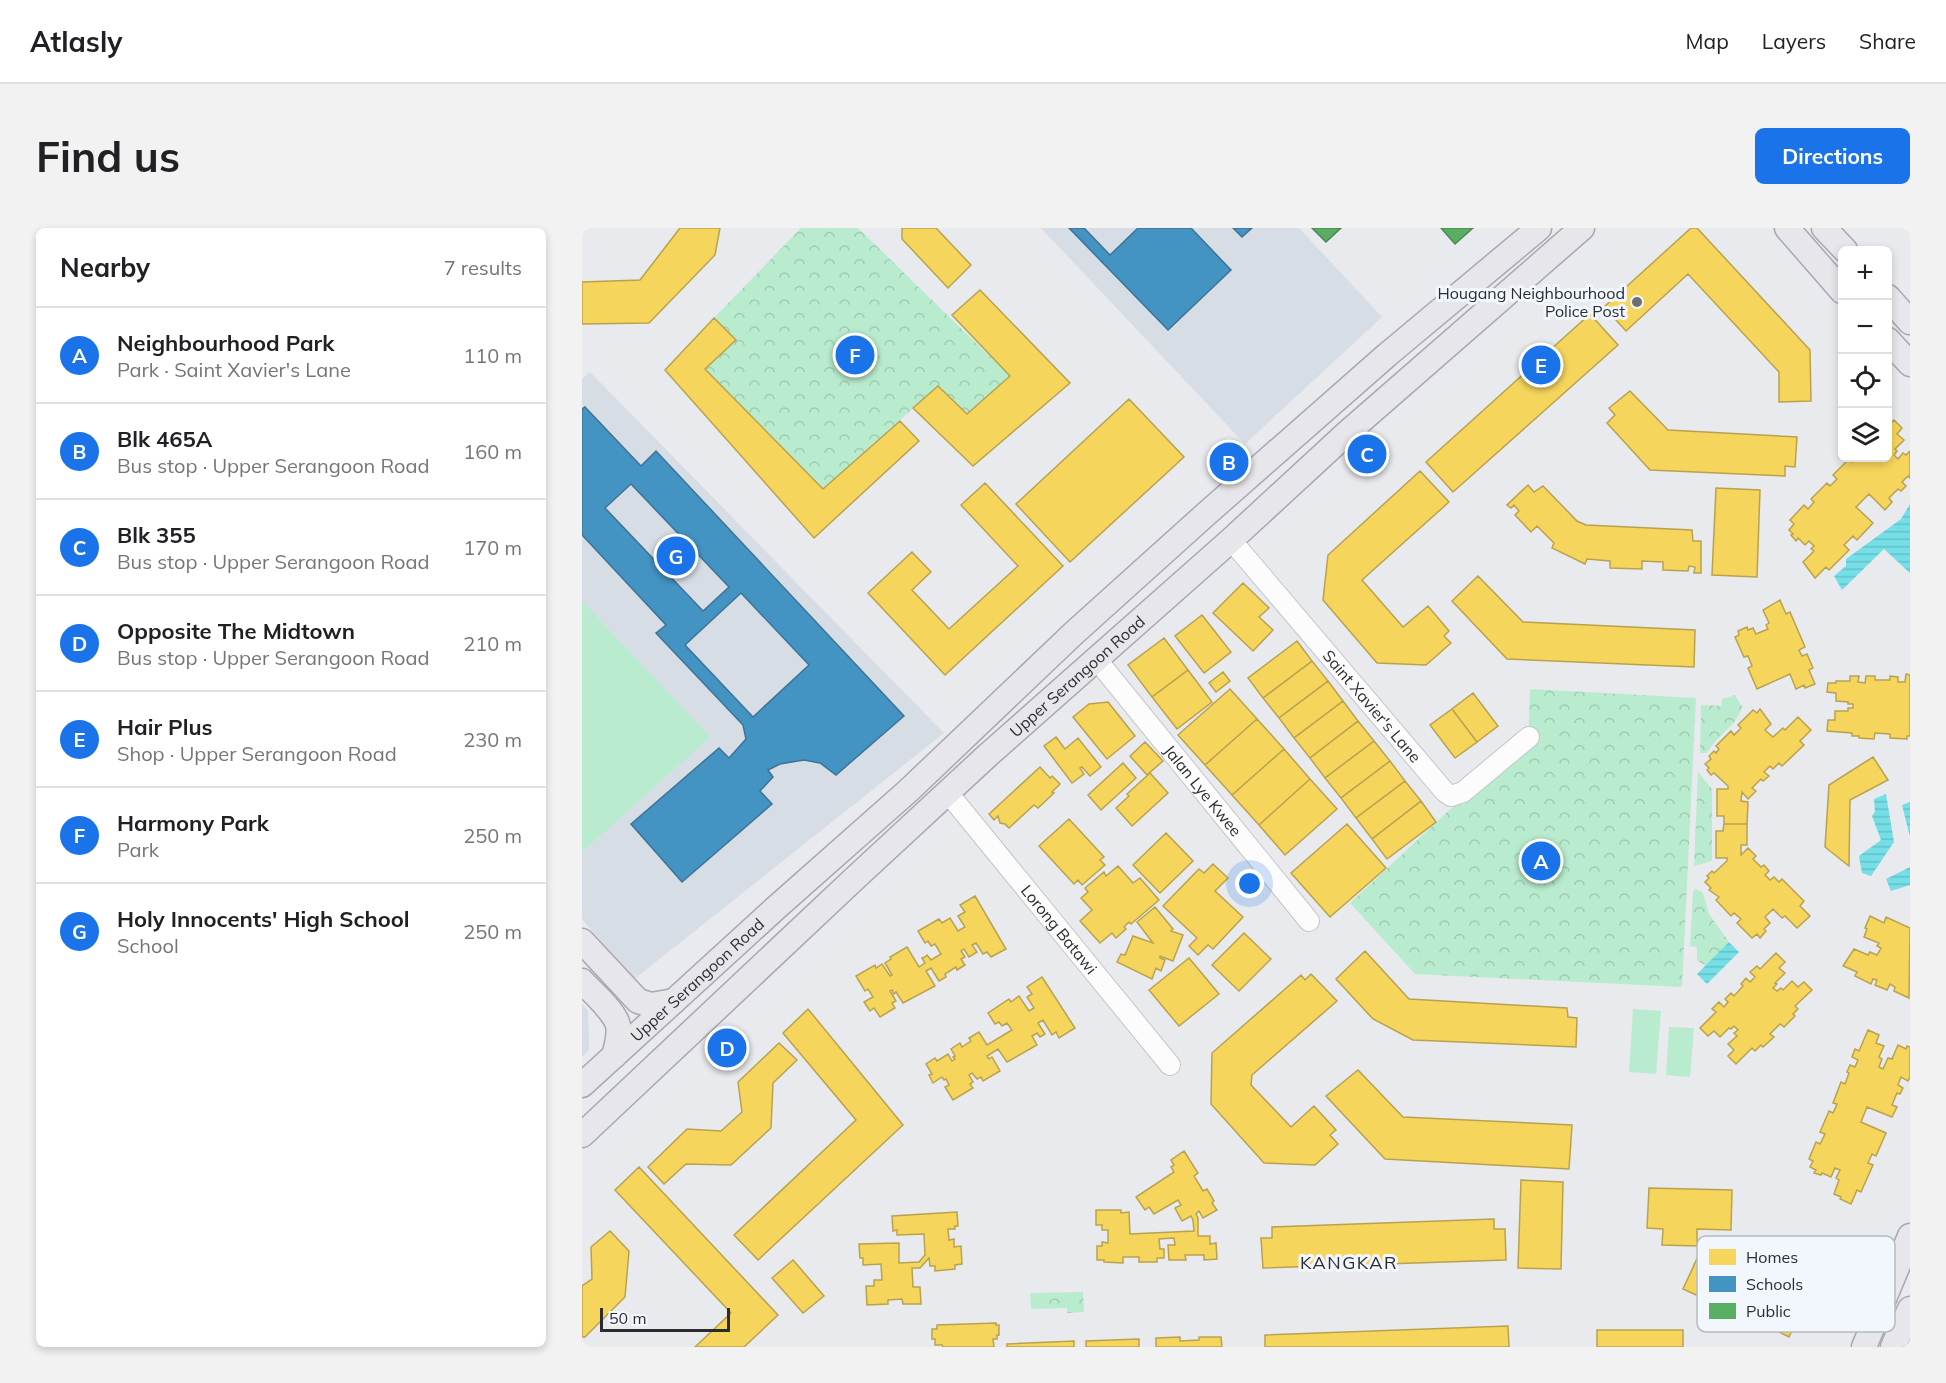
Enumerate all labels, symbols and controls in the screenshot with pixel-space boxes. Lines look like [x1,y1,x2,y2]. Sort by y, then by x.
text: Atlasly [30,24,122,59]
text: Map [1686,28,1729,54]
text: Layers [1762,28,1826,54]
text: Share [1859,28,1916,54]
button: Directions [1755,128,1910,184]
text: Find us [36,130,180,183]
map controls [1838,246,1892,462]
button: + [1838,246,1892,300]
text: Nearby [60,251,150,284]
text: 7 results [444,255,522,280]
place label: Hougang Neighbourhood Police Post [1437,283,1625,321]
marker: Hougang Neighbourhood Police Post [1630,295,1644,309]
button: − [1838,300,1892,354]
text: Neighbourhood Park [117,329,334,357]
pin: F [836,332,874,378]
pin: E [1522,342,1560,388]
text: A [72,343,87,368]
text: 110 m [463,343,522,368]
button: locate [1838,354,1892,408]
text: Park · Saint Xavier's Lane [117,357,351,382]
button: layers [1838,408,1892,462]
text: Blk 465A [117,425,212,453]
pin: C [1348,432,1386,476]
text: B [73,439,86,464]
text: 160 m [463,439,522,464]
pin: B [1210,440,1248,484]
text: Bus stop · Upper Serangoon Road [117,453,430,478]
text: Blk 355 [117,521,196,549]
pin: G [656,534,695,578]
text: C [73,535,86,560]
text: 170 m [463,535,522,560]
text: Bus stop · Upper Serangoon Road [117,549,430,574]
street label: Upper Serangoon Road [1005,611,1149,741]
text: Opposite The Midtown [117,617,355,645]
text: D [72,631,87,656]
text: 210 m [463,631,522,656]
text: Bus stop · Upper Serangoon Road [117,645,430,670]
street label: Saint Xavier's Lane [1319,646,1426,767]
text: Hair Plus [117,713,213,741]
text: E [74,727,85,752]
text: 230 m [463,727,522,752]
text: Shop · Upper Serangoon Road [117,741,397,766]
street label: Jalan Lye Kwee [1160,741,1246,840]
text: Harmony Park [117,809,269,837]
text: F [74,823,85,848]
text: 250 m [463,823,522,848]
text: Park [117,837,159,862]
pin: A [1522,838,1560,884]
your location [1235,869,1264,898]
street label: Lorong Batawi [1017,881,1102,978]
text: Holy Innocents' High School [117,905,410,933]
street label: Upper Serangoon Road [626,914,768,1046]
text: G [72,919,87,944]
text: 250 m [463,919,522,944]
text: School [117,933,179,958]
pin: D [708,1026,746,1070]
legend [1697,1236,1895,1332]
text: Homes [1746,1247,1798,1267]
district label: KANGKAR [1300,1251,1398,1274]
text: Schools [1746,1274,1803,1294]
text: Public [1746,1301,1791,1321]
scale bar [600,1305,730,1332]
text: 50 m [609,1308,646,1328]

